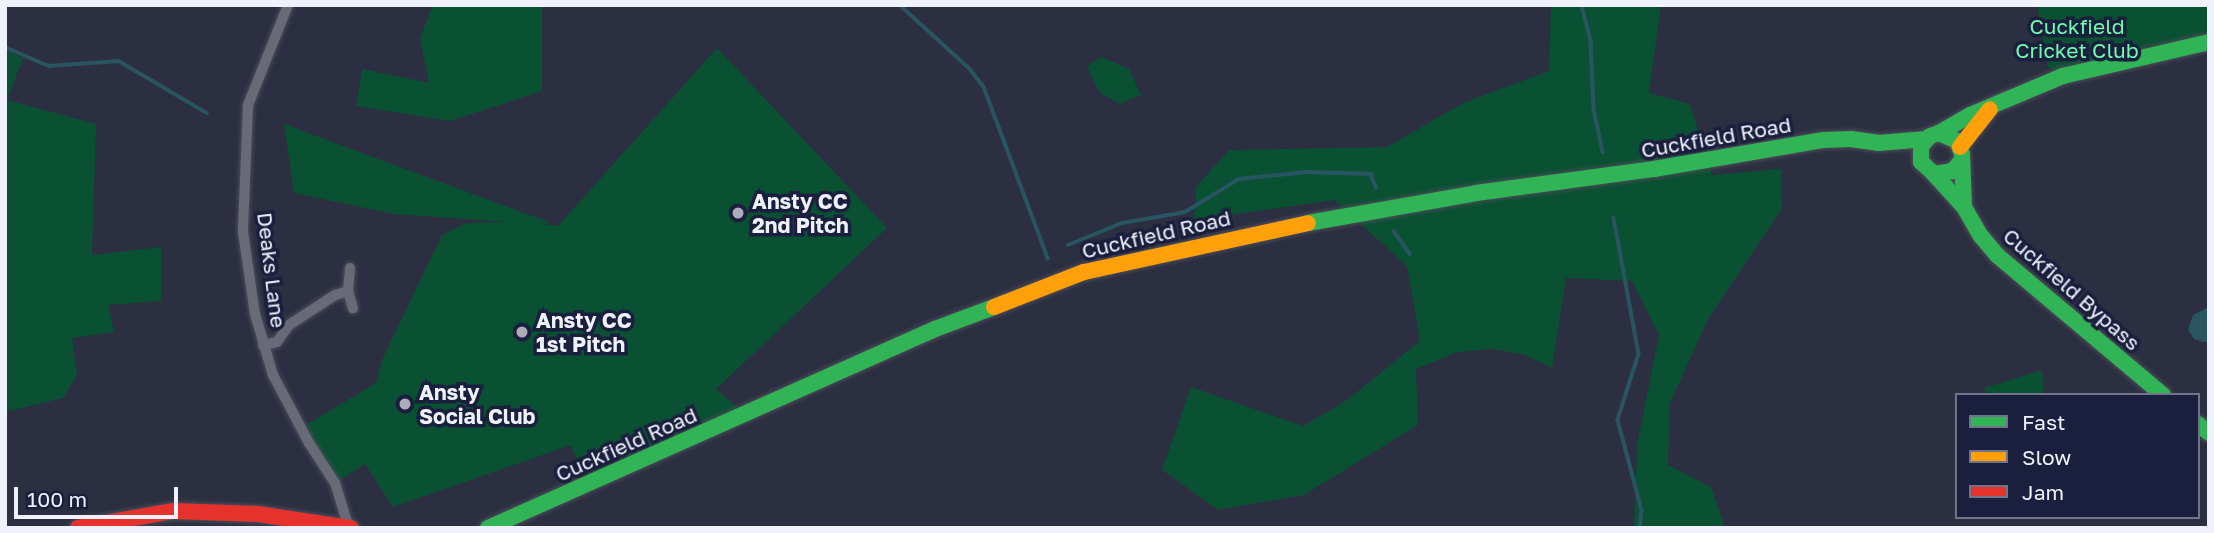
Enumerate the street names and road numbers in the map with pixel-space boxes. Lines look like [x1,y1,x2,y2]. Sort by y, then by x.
street label: Cuckfield Road [1639,111,1793,163]
street label: Cuckfield Road [1079,205,1233,263]
street label: Deaks Lane [252,211,292,329]
street label: Cuckfield Bypass [1998,223,2146,355]
street label: Cuckfield Road [551,402,701,486]

